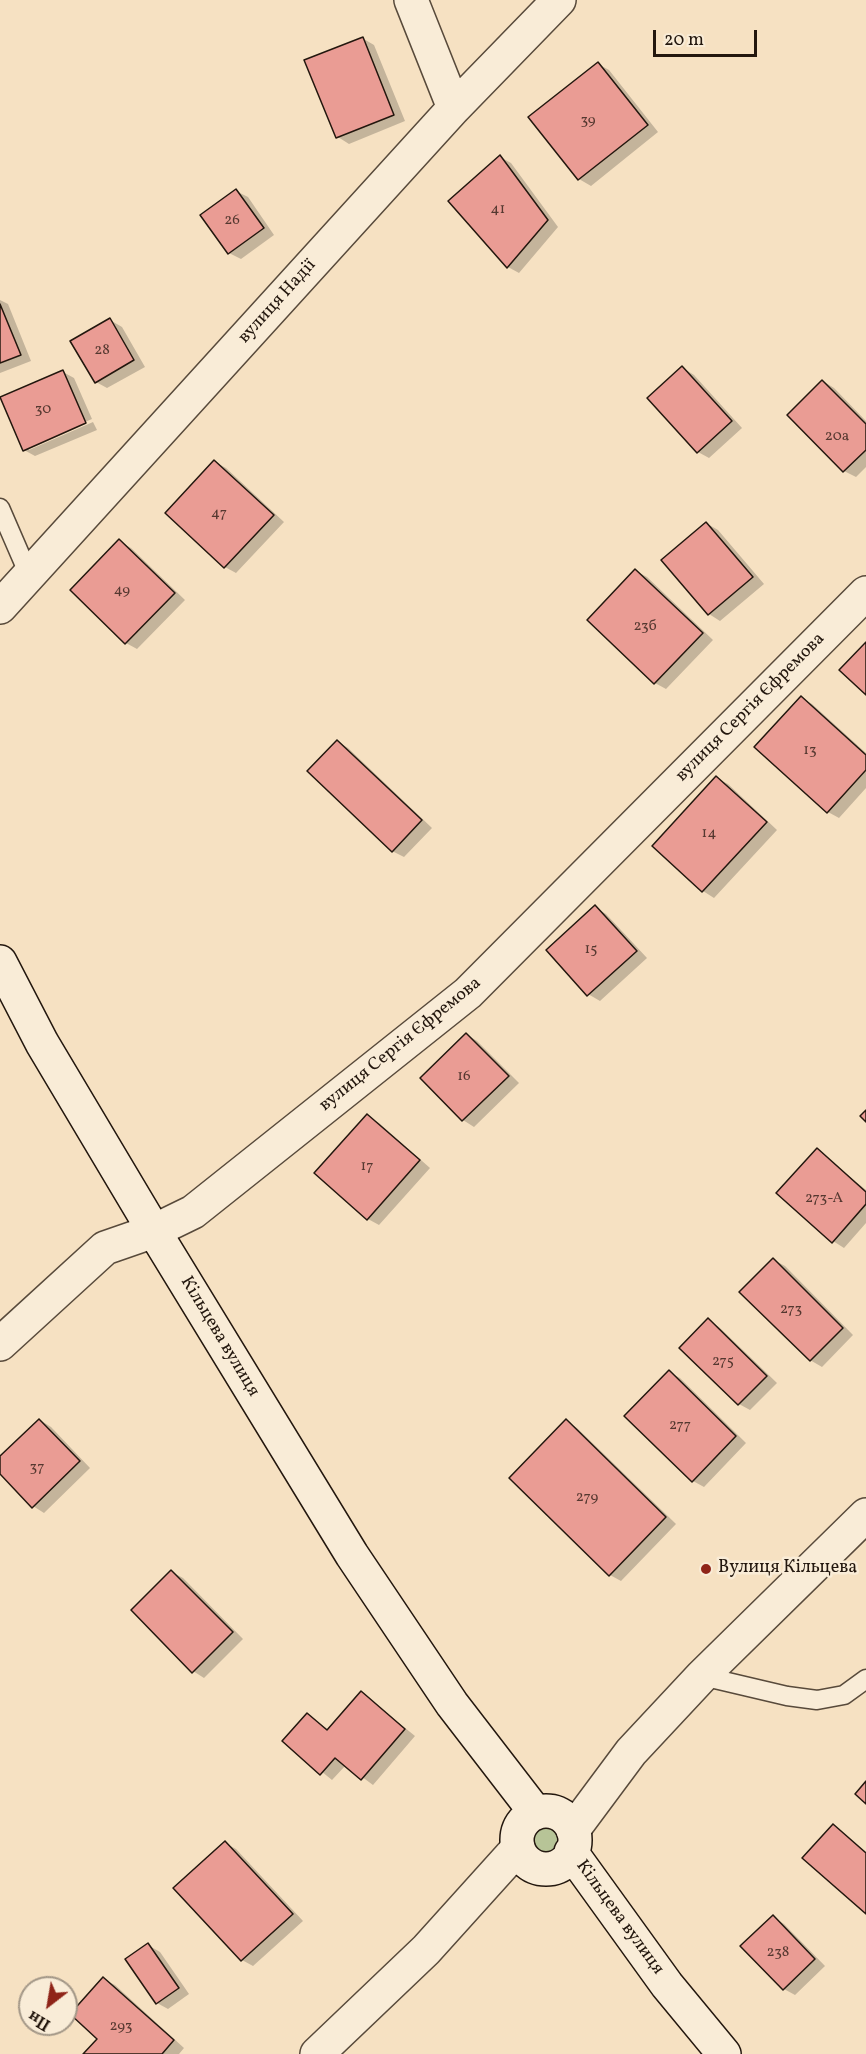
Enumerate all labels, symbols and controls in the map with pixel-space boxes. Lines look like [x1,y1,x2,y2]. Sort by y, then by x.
scale bar [656,18,760,56]
text: 20 m [664,28,704,53]
house number: 39 [580,112,596,130]
house number: 41 [491,201,505,219]
house number: 26 [224,212,240,230]
street label: вулиця Надії [234,255,322,349]
house number: 28 [94,342,110,360]
house number: 30 [35,401,51,419]
house number: 20а [825,428,849,446]
house number: 47 [211,505,227,523]
house number: 49 [114,582,130,600]
house number: 23б [633,618,657,636]
street label: вулиця Сергія Єфремова [672,629,830,787]
house number: 13 [803,742,817,760]
house number: 14 [702,825,716,843]
house number: 15 [584,941,598,959]
street label: вулиця Сергія Єфремова [316,973,486,1117]
house number: 16 [457,1068,471,1086]
house number: 17 [360,1158,374,1176]
house number: 273-А [805,1190,843,1208]
street label: Кільцева вулиця [175,1273,263,1401]
house number: 273 [780,1301,802,1319]
house number: 275 [712,1353,734,1371]
house number: 277 [669,1417,691,1435]
house number: 37 [30,1459,44,1477]
house number: 279 [576,1489,598,1507]
place label: Вулиця Кільцева [718,1558,857,1580]
marker: Вулиця Кільцева [699,1562,713,1576]
street label: Кільцева вулиця [570,1856,668,1980]
house number: 238 [767,1944,789,1962]
north arrow [18,1976,78,2036]
text: Пн [24,2004,55,2035]
house number: 293 [109,2018,133,2036]

